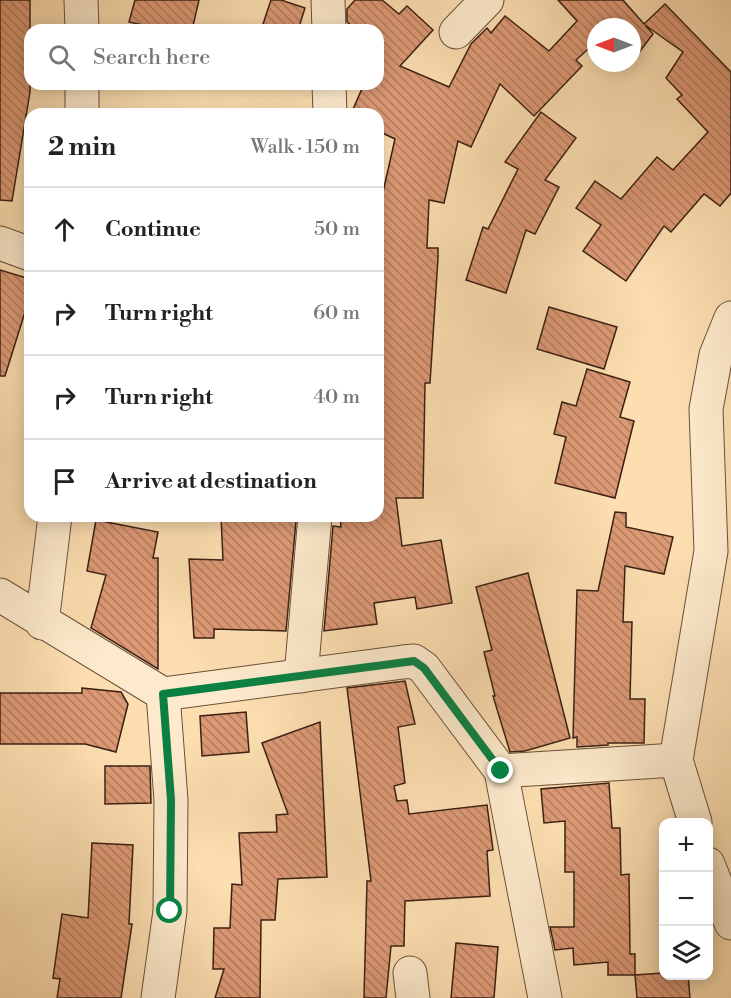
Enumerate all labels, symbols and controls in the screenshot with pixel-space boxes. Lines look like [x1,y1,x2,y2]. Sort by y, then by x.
north arrow [587,18,641,72]
search box [24,24,384,90]
icon: search [45,41,78,74]
text: Search here [93,44,210,71]
text: 2 min [48,131,116,163]
text: Walk · 150 m [251,135,360,160]
icon: ahead [48,213,81,246]
text: Continue [105,216,201,243]
text: 50 m [314,217,360,242]
icon: right [48,297,81,330]
text: Turn right [105,300,213,327]
text: 60 m [313,301,360,326]
icon: right [48,381,81,414]
text: Turn right [105,384,213,411]
text: 40 m [313,385,360,410]
icon: arrive [48,465,81,498]
text: Arrive at destination [105,468,317,495]
route end [487,757,513,783]
map controls [659,818,713,980]
button: + [659,818,713,872]
button: − [659,872,713,926]
route start [156,897,182,923]
button: layers [659,926,713,980]

